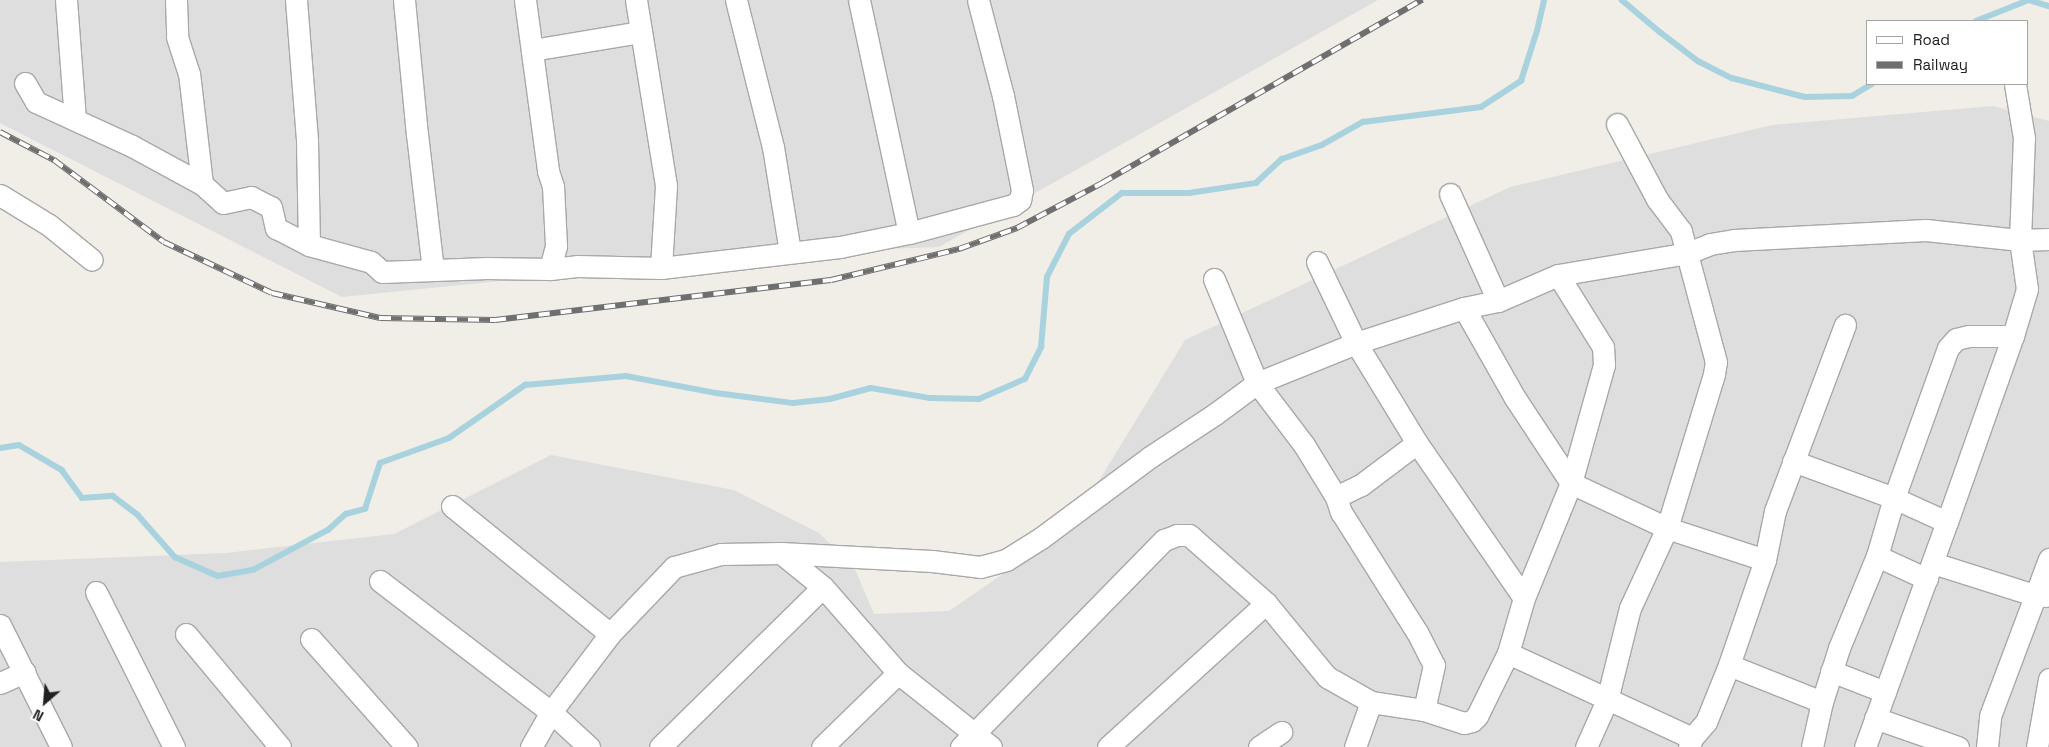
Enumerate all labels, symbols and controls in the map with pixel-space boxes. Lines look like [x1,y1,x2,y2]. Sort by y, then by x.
legend [1866,20,2029,85]
text: Road [1913,30,1950,49]
text: Railway [1913,55,1968,74]
north arrow [20,677,70,727]
text: N [30,705,46,726]

